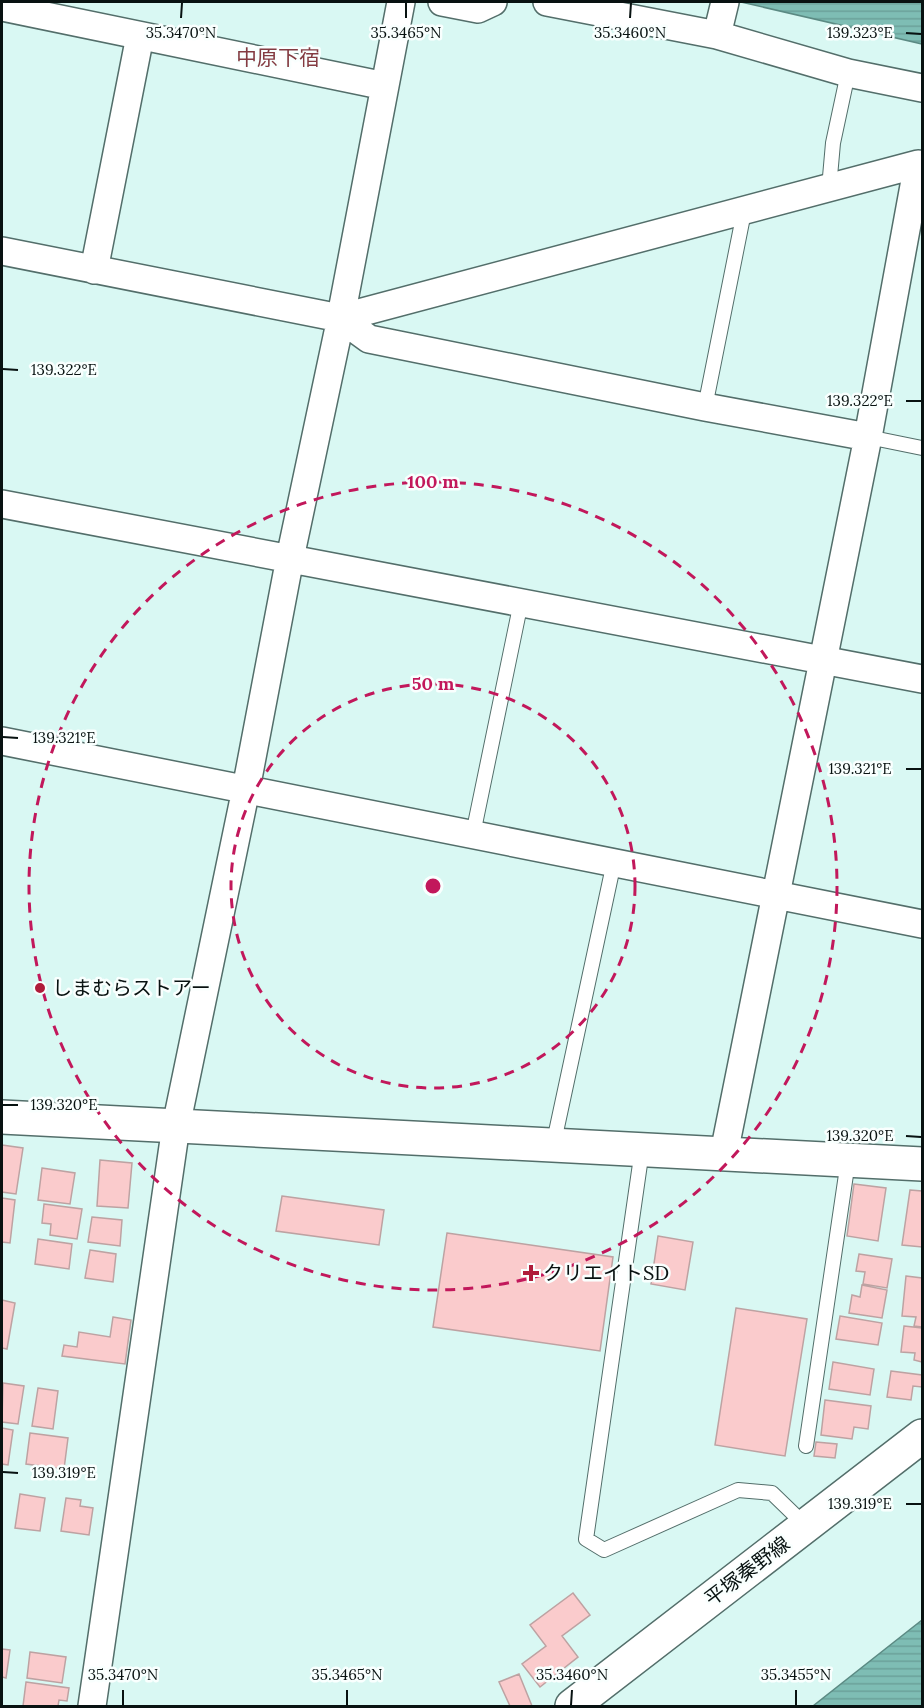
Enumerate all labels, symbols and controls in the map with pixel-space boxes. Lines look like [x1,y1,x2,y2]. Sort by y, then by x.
text: 35.3470°N [146,23,216,42]
text: 35.3465°N [370,23,442,42]
text: 35.3460°N [594,23,666,42]
text: 139.323°E [827,23,893,42]
district label: 中原下宿 [236,44,320,71]
text: 139.322°E [31,360,97,379]
text: 139.322°E [827,391,893,410]
text: 100 m [407,470,459,493]
text: 50 m [412,672,455,695]
text: 139.321°E [32,728,96,747]
text: 139.321°E [828,759,892,778]
centre of rings [423,876,443,896]
place label: しまむらストアー [52,975,211,1000]
marker: しまむらストアー [33,981,47,995]
text: 139.320°E [30,1095,98,1114]
text: 139.320°E [826,1126,894,1145]
place label: クリエイトSD [543,1260,669,1285]
marker: クリエイトSD [524,1266,538,1280]
text: 139.319°E [32,1463,96,1482]
text: 139.319°E [828,1494,892,1513]
street label: 平塚秦野線 [699,1531,794,1611]
text: 35.3470°N [88,1665,158,1684]
text: 35.3465°N [311,1665,383,1684]
text: 35.3460°N [536,1665,608,1684]
text: 35.3455°N [761,1665,831,1684]

